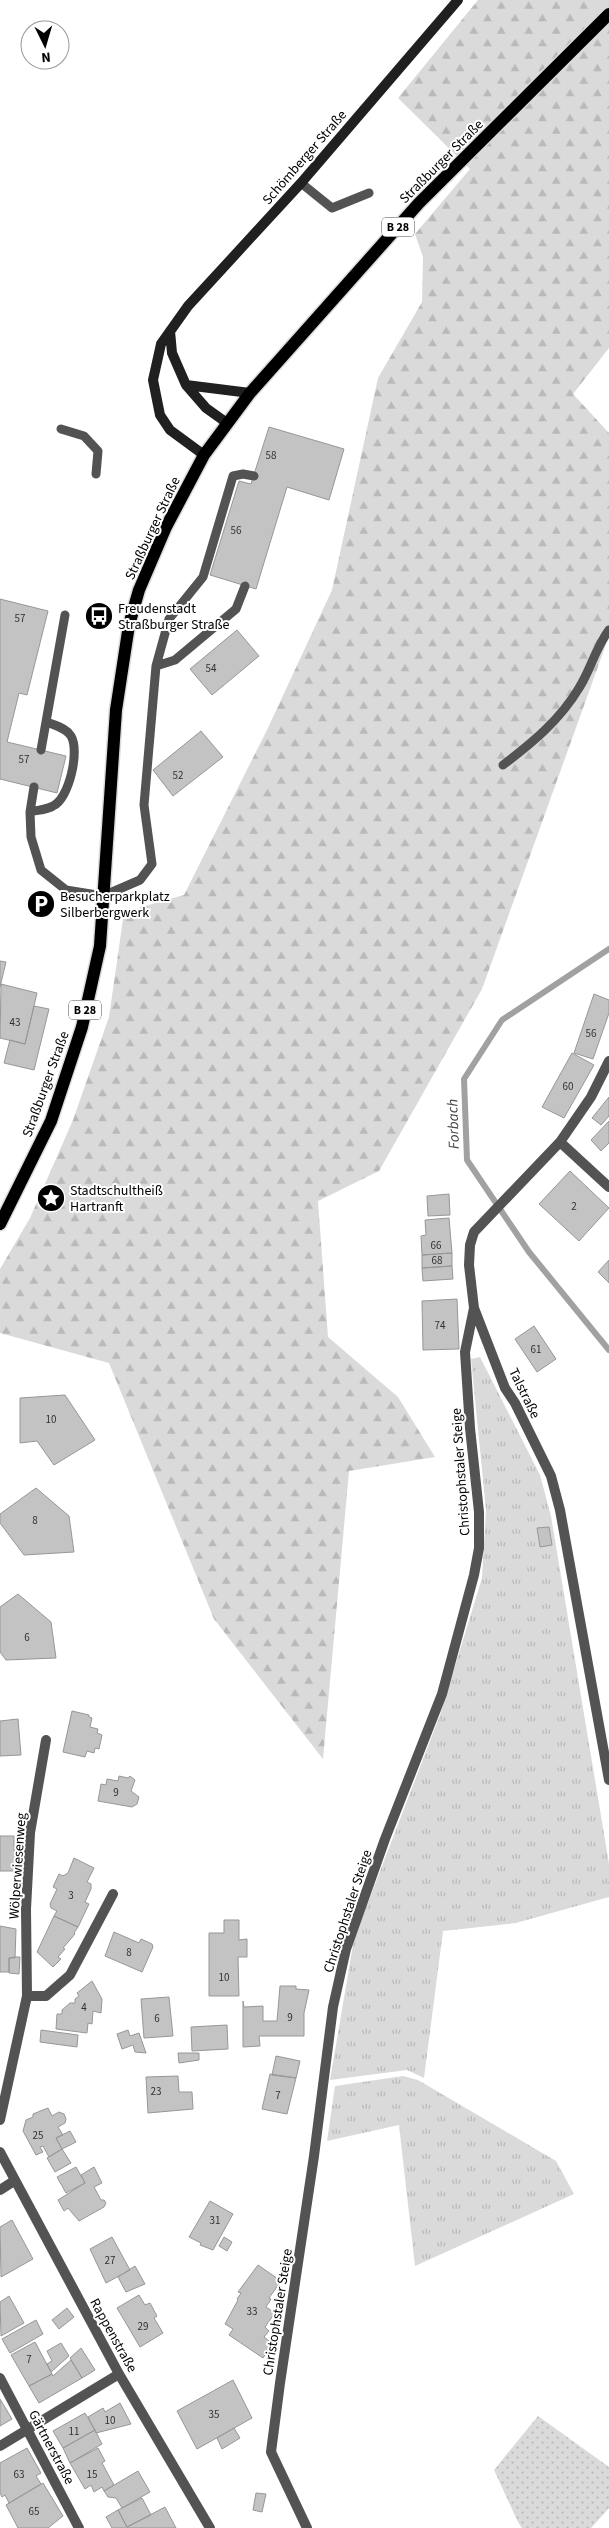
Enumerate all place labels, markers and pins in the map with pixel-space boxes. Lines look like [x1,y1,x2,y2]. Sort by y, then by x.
place label: Freudenstadt Straßburger Straße [118,599,230,635]
bus stop icon: Freudenstadt Straßburger Straße [84,601,114,631]
place label: Besucherparkplatz Silberbergwerk [60,887,170,923]
parking icon: Besucherparkplatz Silberbergwerk [26,889,56,919]
place label: Stadtschultheiß Hartranft [70,1181,163,1217]
place icon: Stadtschultheiß Hartranft [36,1183,66,1213]

